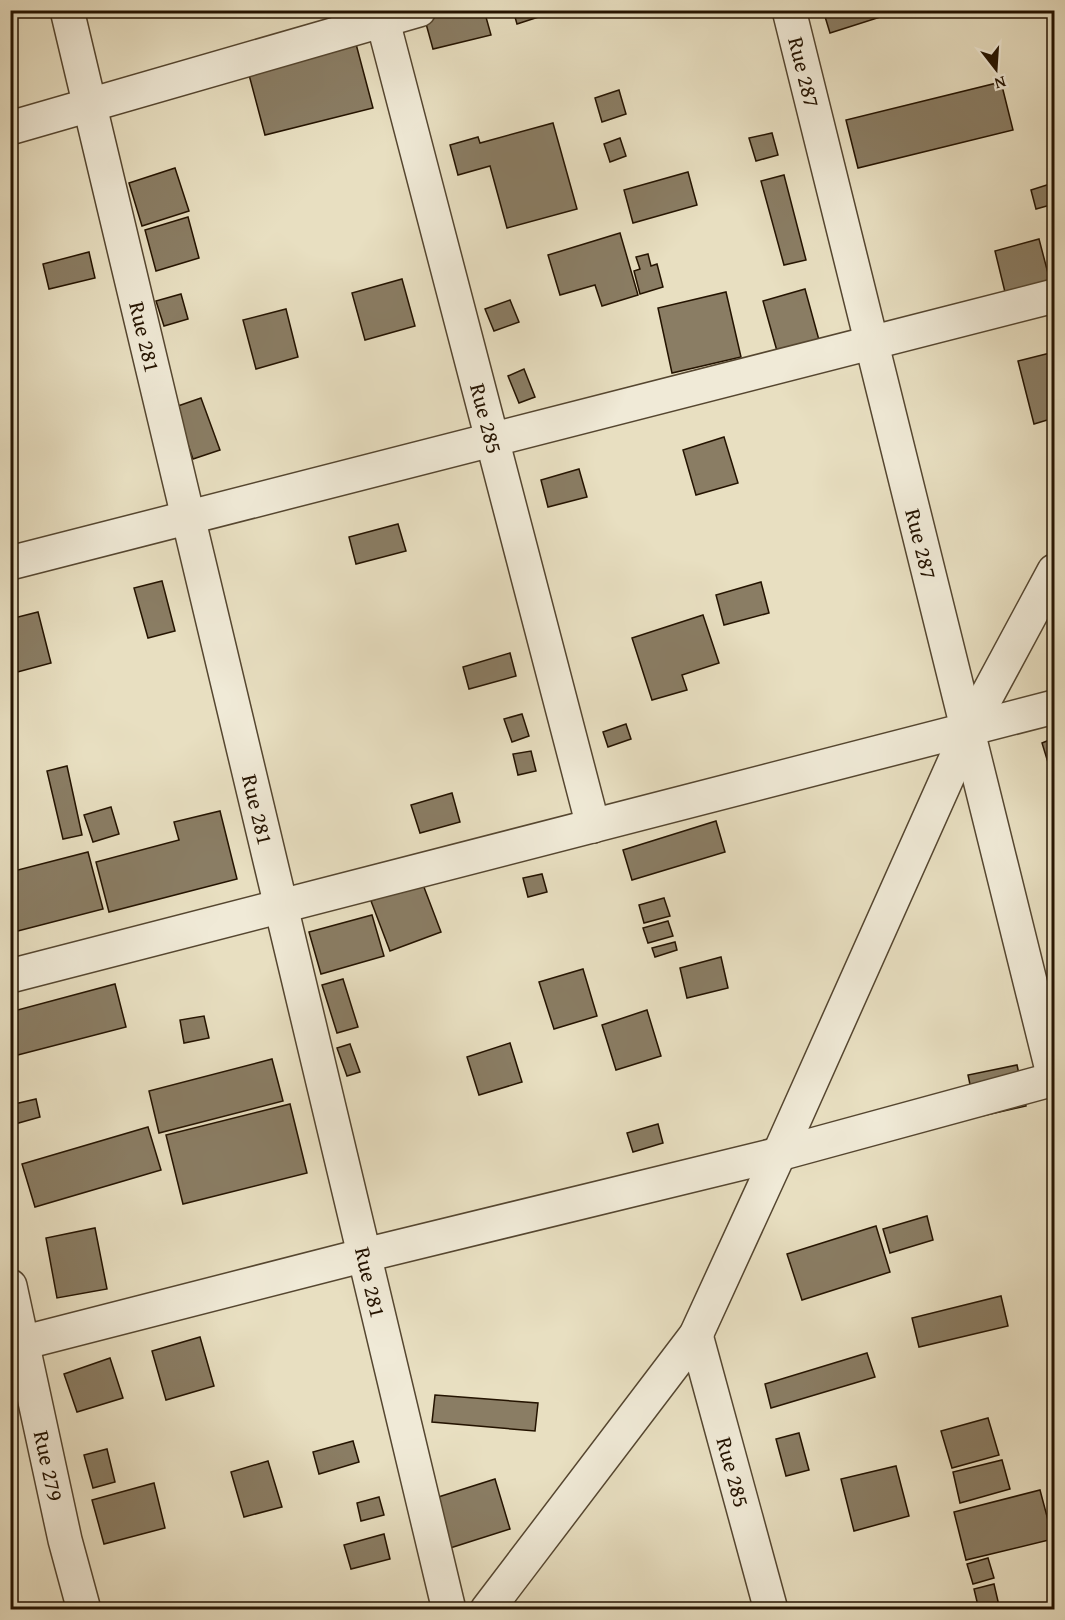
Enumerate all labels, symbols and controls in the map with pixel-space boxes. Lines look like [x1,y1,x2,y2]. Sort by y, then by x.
street label: Rue 287 [780,34,829,111]
north arrow [966,39,1026,99]
text: N [991,70,1009,96]
street label: Rue 281 [121,298,169,375]
street label: Rue 285 [462,380,511,457]
street label: Rue 287 [897,505,946,582]
street label: Rue 281 [234,771,282,848]
street label: Rue 281 [347,1244,395,1321]
street label: Rue 279 [26,1427,72,1504]
street label: Rue 285 [709,1433,758,1511]

